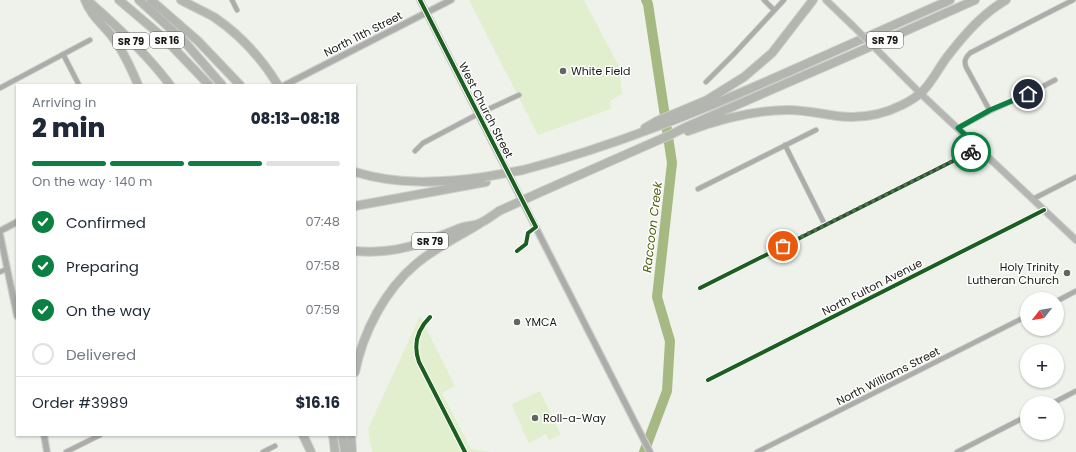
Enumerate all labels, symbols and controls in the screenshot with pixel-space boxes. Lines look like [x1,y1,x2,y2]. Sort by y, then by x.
street label: North 11th Street [321,7,405,61]
road number: SR 16 [150,32,184,48]
road number: SR 79 [867,32,903,48]
road number: SR 79 [113,33,149,49]
street label: West Church Street [455,59,517,161]
place label: White Field [571,63,630,79]
marker: White Field [558,66,568,76]
pin [1011,77,1045,111]
icon: home [1017,83,1039,105]
text: Arriving in [32,93,96,112]
text: 08:13–08:18 [251,108,340,129]
text: 2 min [32,110,105,146]
courier [951,132,991,172]
icon: bike [960,141,982,163]
text: On the way · 140 m [32,172,152,191]
water label: Raccoon Creek [638,180,666,273]
icon: check [32,211,54,233]
text: Confirmed [66,212,146,233]
text: 07:48 [306,212,340,231]
pin [766,229,800,263]
road number: SR 79 [412,233,448,249]
icon: bag [772,235,794,257]
icon: check [32,255,54,277]
street label: North Fulton Avenue [819,255,925,319]
text: Preparing [66,256,139,277]
text: 07:58 [306,256,340,275]
place label: Holy Trinity Lutheran Church [967,259,1060,288]
marker: Holy Trinity Lutheran Church [1062,268,1072,278]
north arrow [1020,292,1064,336]
map controls [1020,292,1064,440]
icon: check [32,299,54,321]
text: On the way [66,300,151,321]
text: 07:59 [306,300,340,319]
place label: YMCA [525,314,557,330]
marker: YMCA [512,317,522,327]
street label: North Williams Street [834,343,942,409]
text: Delivered [66,344,136,365]
button: + [1020,344,1064,388]
text: Order #3989 [32,392,128,413]
text: $16.16 [296,392,340,413]
button: − [1020,396,1064,440]
place label: Roll-a-Way [543,410,607,426]
marker: Roll-a-Way [530,413,540,423]

